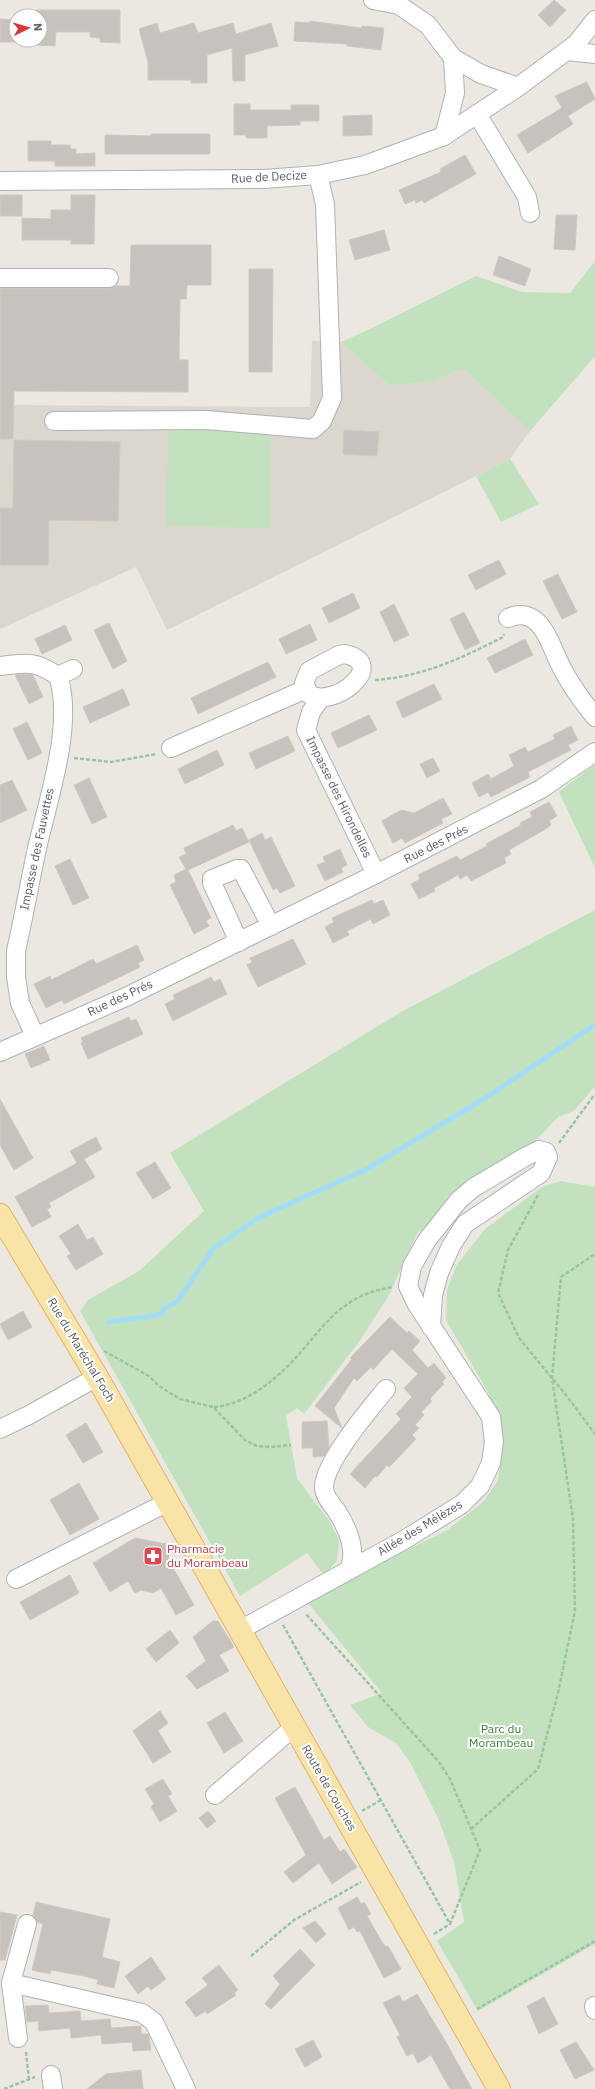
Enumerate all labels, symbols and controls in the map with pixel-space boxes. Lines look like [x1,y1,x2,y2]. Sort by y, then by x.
north arrow [8,8,48,48]
text: N [31,23,45,32]
street label: Rue de Decize [231,167,308,186]
street label: Impasse des Hirondelles [303,733,376,860]
street label: Impasse des Fauvettes [16,786,57,911]
street label: Rue des Prés [401,821,471,866]
street label: Rue des Prés [85,976,155,1019]
street label: Rue du Maréchal Foch [44,1295,118,1405]
street label: Allée des Mélèzes [375,1496,465,1559]
place label: Pharmacie du Morambeau [167,1541,248,1570]
pharmacy icon: Pharmacie du Morambeau [142,1545,164,1567]
park label: Parc du Morambeau [469,1721,533,1750]
street label: Route de Couches [299,1742,360,1834]

